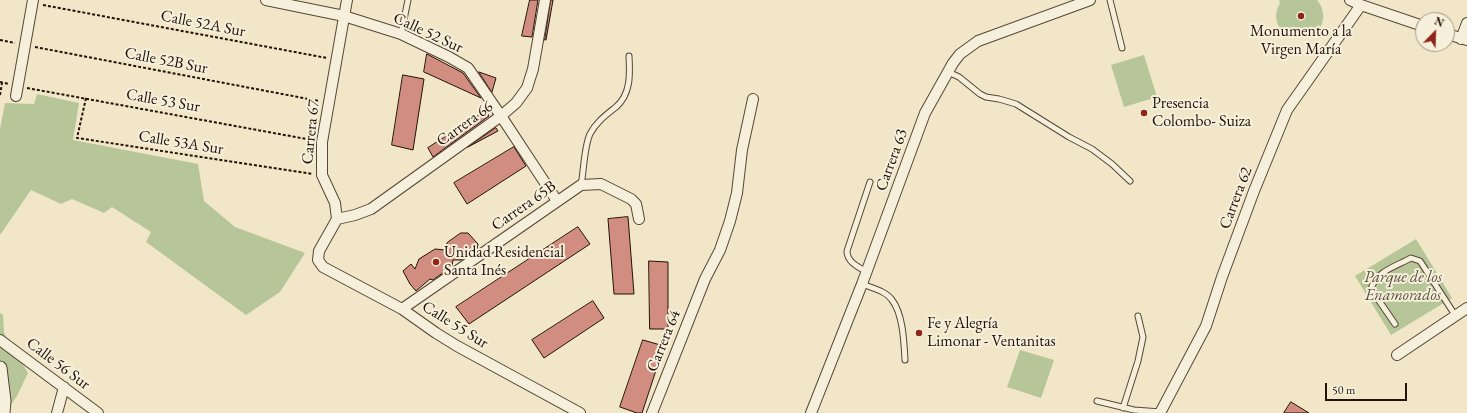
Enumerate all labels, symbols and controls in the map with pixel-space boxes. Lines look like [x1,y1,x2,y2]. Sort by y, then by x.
street label: Calle 52A Sur [159,6,247,42]
street label: Calle 52 Sur [390,9,466,57]
marker: Monumento a la Virgen María [1296,11,1306,21]
north arrow [1415,12,1455,52]
text: N [1432,14,1446,30]
place label: Monumento a la Virgen María [1250,22,1352,60]
street label: Calle 52B Sur [123,44,209,78]
street label: Calle 53 Sur [125,85,201,117]
place label: Presencia Colombo- Suiza [1152,94,1251,132]
street label: Carrera 66 [433,97,497,151]
street label: Carrera 67 [298,99,324,165]
marker: Presencia Colombo- Suiza [1139,108,1149,118]
street label: Carrera 63 [872,126,912,194]
street label: Calle 53A Sur [137,127,225,159]
street label: Carrera 62 [1215,164,1257,232]
street label: Carrera 65B [488,177,560,235]
place label: Unidad Residencial Santa Inés [444,243,564,281]
marker: Unidad Residencial Santa Inés [431,257,441,267]
park label: Parque de los Enamorados [1364,268,1442,306]
street label: Calle 55 Sur [418,297,492,353]
street label: Carrera 64 [643,307,685,375]
place label: Fe y Alegría Limonar - Ventanitas [927,314,1056,352]
marker: Fe y Alegría Limonar - Ventanitas [914,328,924,338]
street label: Calle 56 Sur [22,334,94,394]
scale bar [1327,375,1409,401]
text: 50 m [1332,382,1355,398]

